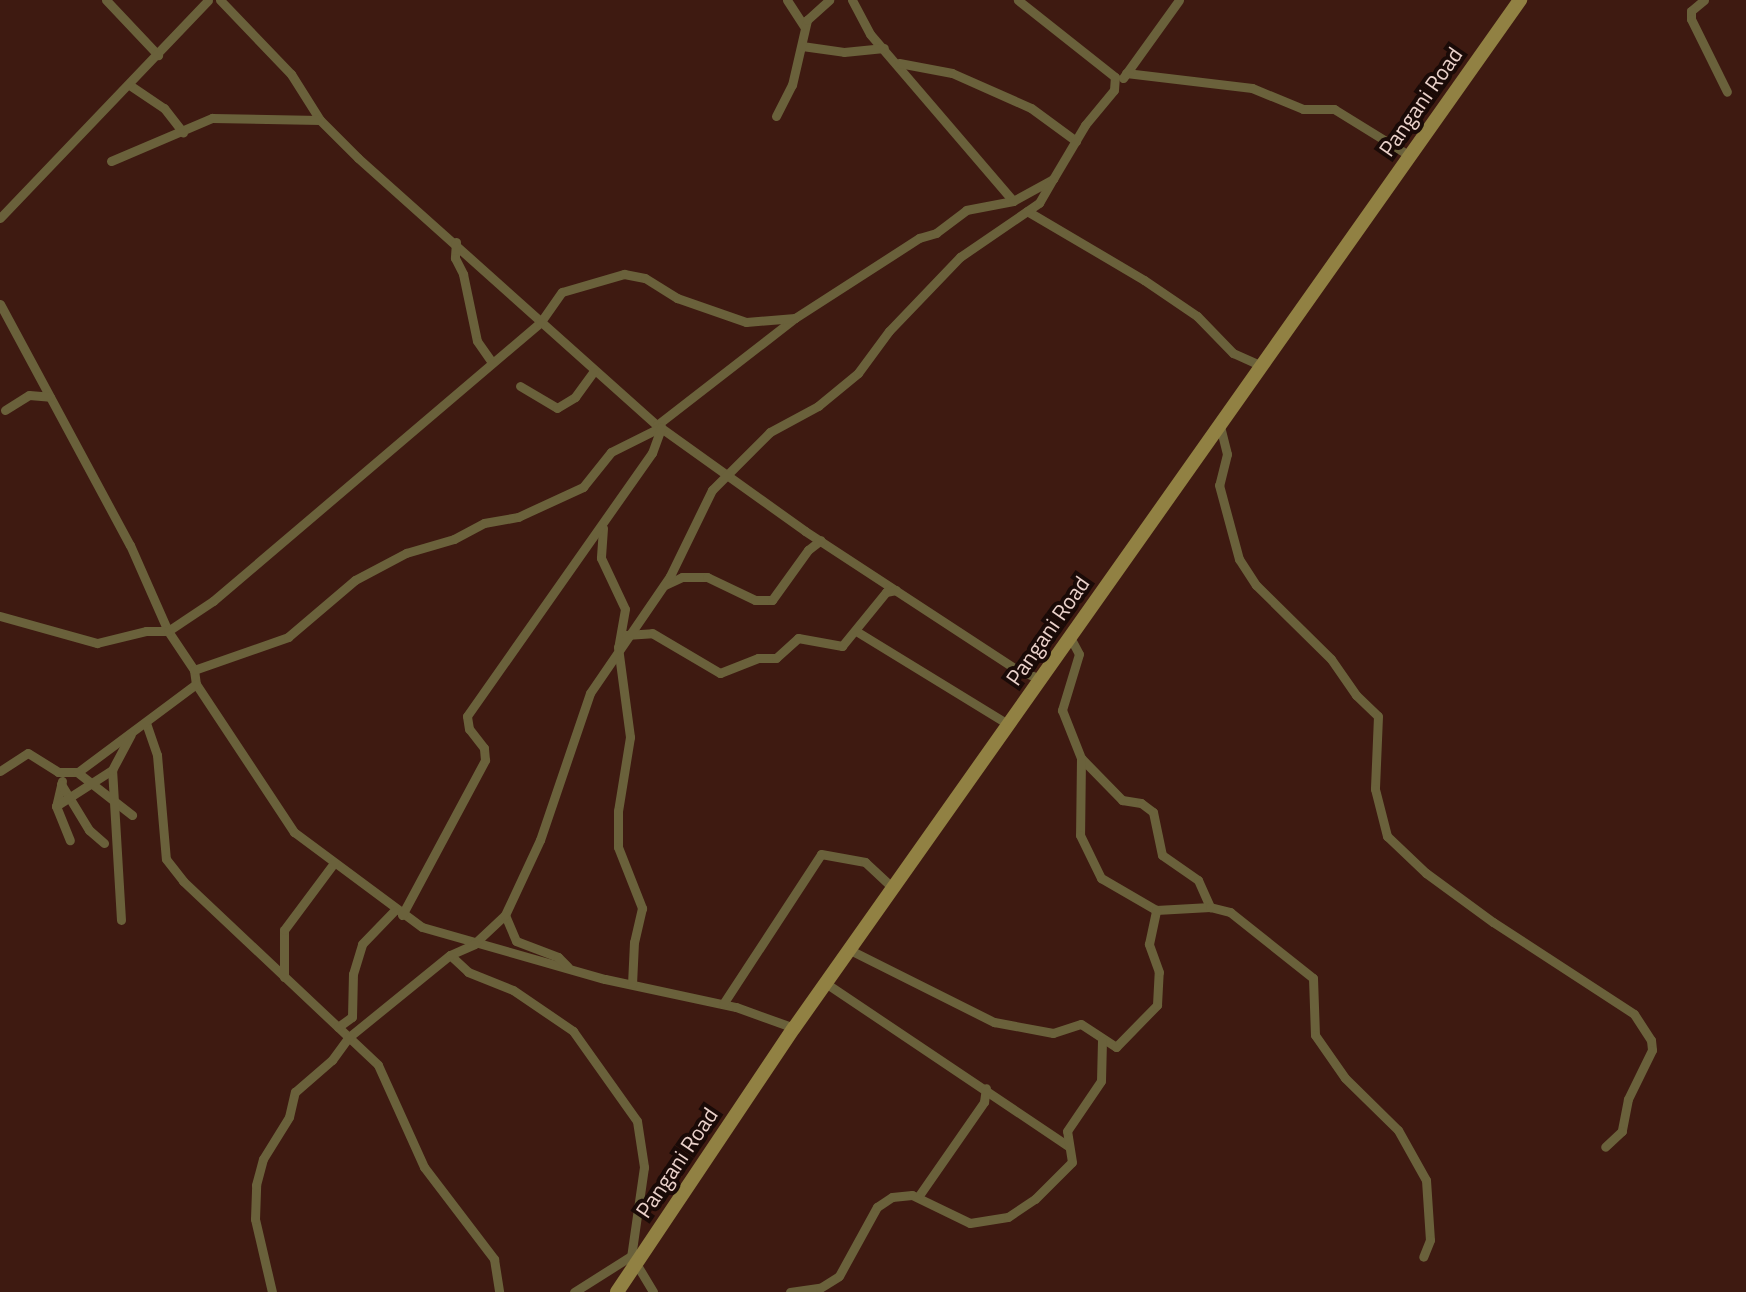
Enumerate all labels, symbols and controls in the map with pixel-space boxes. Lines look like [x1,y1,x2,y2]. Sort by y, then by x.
street label: Pangani Road [1374,42,1468,162]
street label: Pangani Road [1001,571,1095,691]
street label: Pangani Road [630,1103,724,1223]

